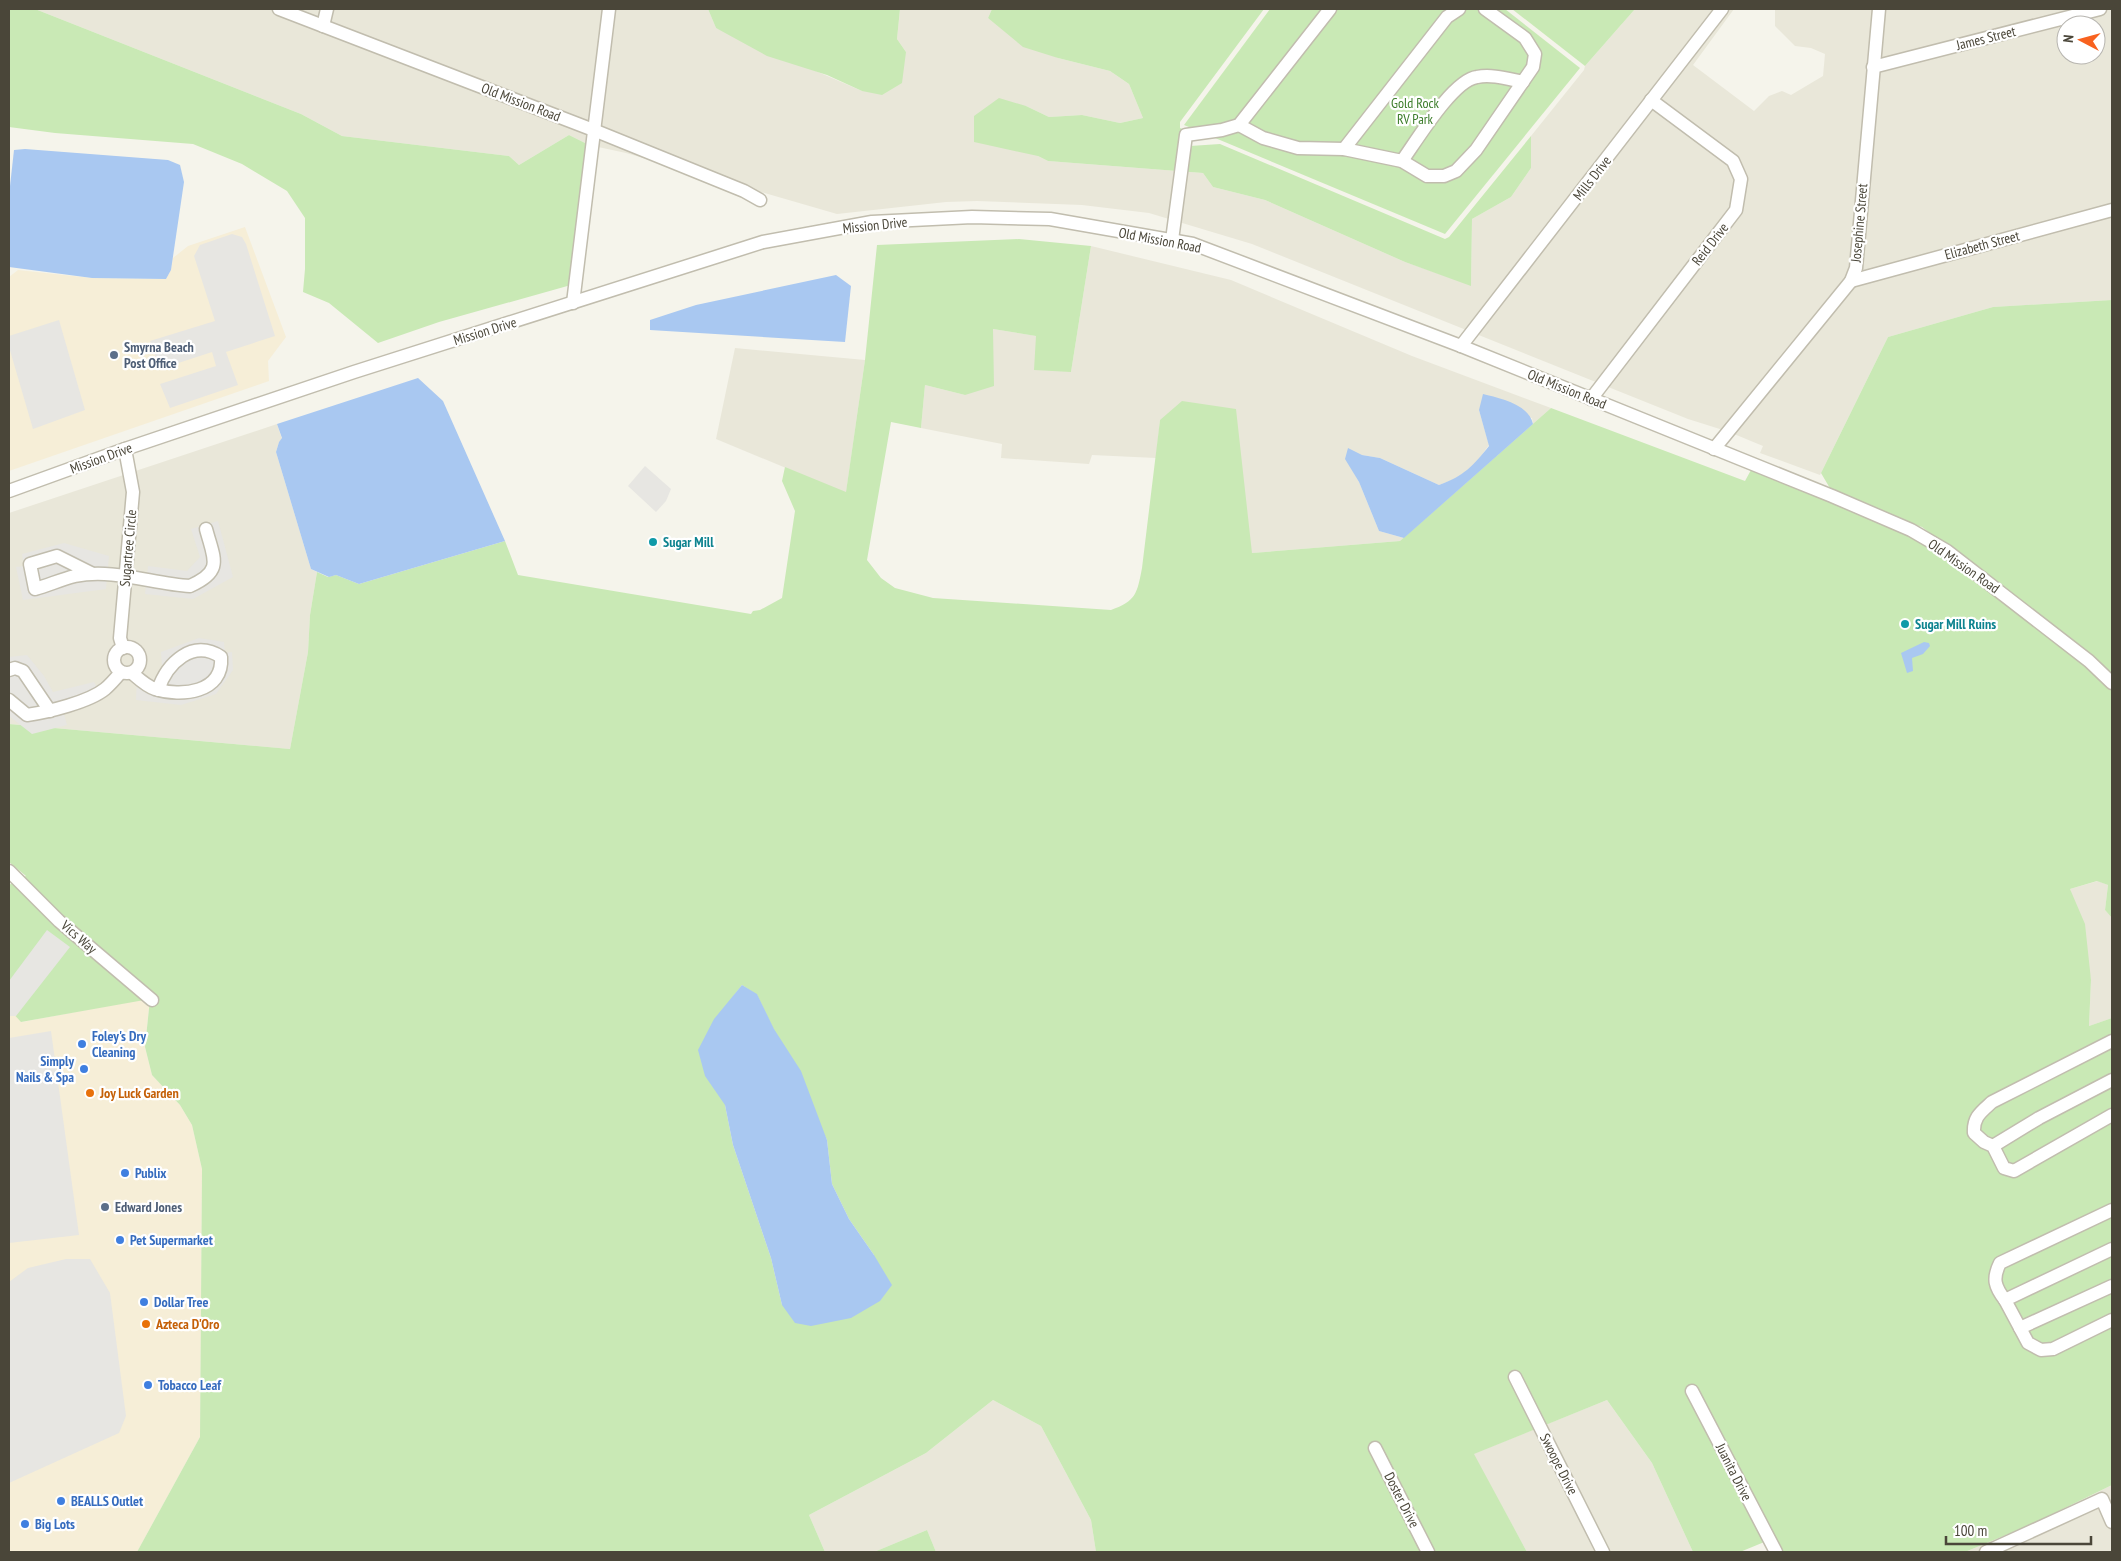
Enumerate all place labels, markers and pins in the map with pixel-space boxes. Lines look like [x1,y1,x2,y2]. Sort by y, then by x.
place label: Smyrna Beach Post Office [124,338,194,372]
marker: Smyrna Beach Post Office [108,349,120,361]
place label: Sugar Mill [663,533,714,551]
marker: Sugar Mill [647,536,659,548]
place label: Sugar Mill Ruins [1915,615,1996,633]
marker: Sugar Mill Ruins [1899,618,1911,630]
place label: Foley's Dry Cleaning [92,1027,146,1061]
marker: Foley's Dry Cleaning [76,1038,88,1050]
place label: Simply Nails & Spa [16,1052,74,1086]
marker: Simply Nails & Spa [78,1063,90,1075]
place label: Joy Luck Garden [99,1084,179,1102]
marker: Joy Luck Garden [84,1087,96,1099]
place label: Publix [135,1164,167,1182]
marker: Publix [119,1167,131,1179]
place label: Edward Jones [115,1198,182,1216]
marker: Edward Jones [99,1201,111,1213]
place label: Pet Supermarket [130,1231,213,1249]
marker: Pet Supermarket [114,1234,126,1246]
place label: Dollar Tree [154,1293,208,1311]
marker: Dollar Tree [138,1296,150,1308]
place label: Azteca D'Oro [155,1315,219,1333]
marker: Azteca D'Oro [140,1318,152,1330]
place label: Tobacco Leaf [158,1376,222,1394]
marker: Tobacco Leaf [142,1379,154,1391]
place label: BEALLS Outlet [71,1492,143,1510]
marker: BEALLS Outlet [55,1495,67,1507]
place label: Big Lots [35,1515,75,1533]
marker: Big Lots [19,1518,31,1530]

